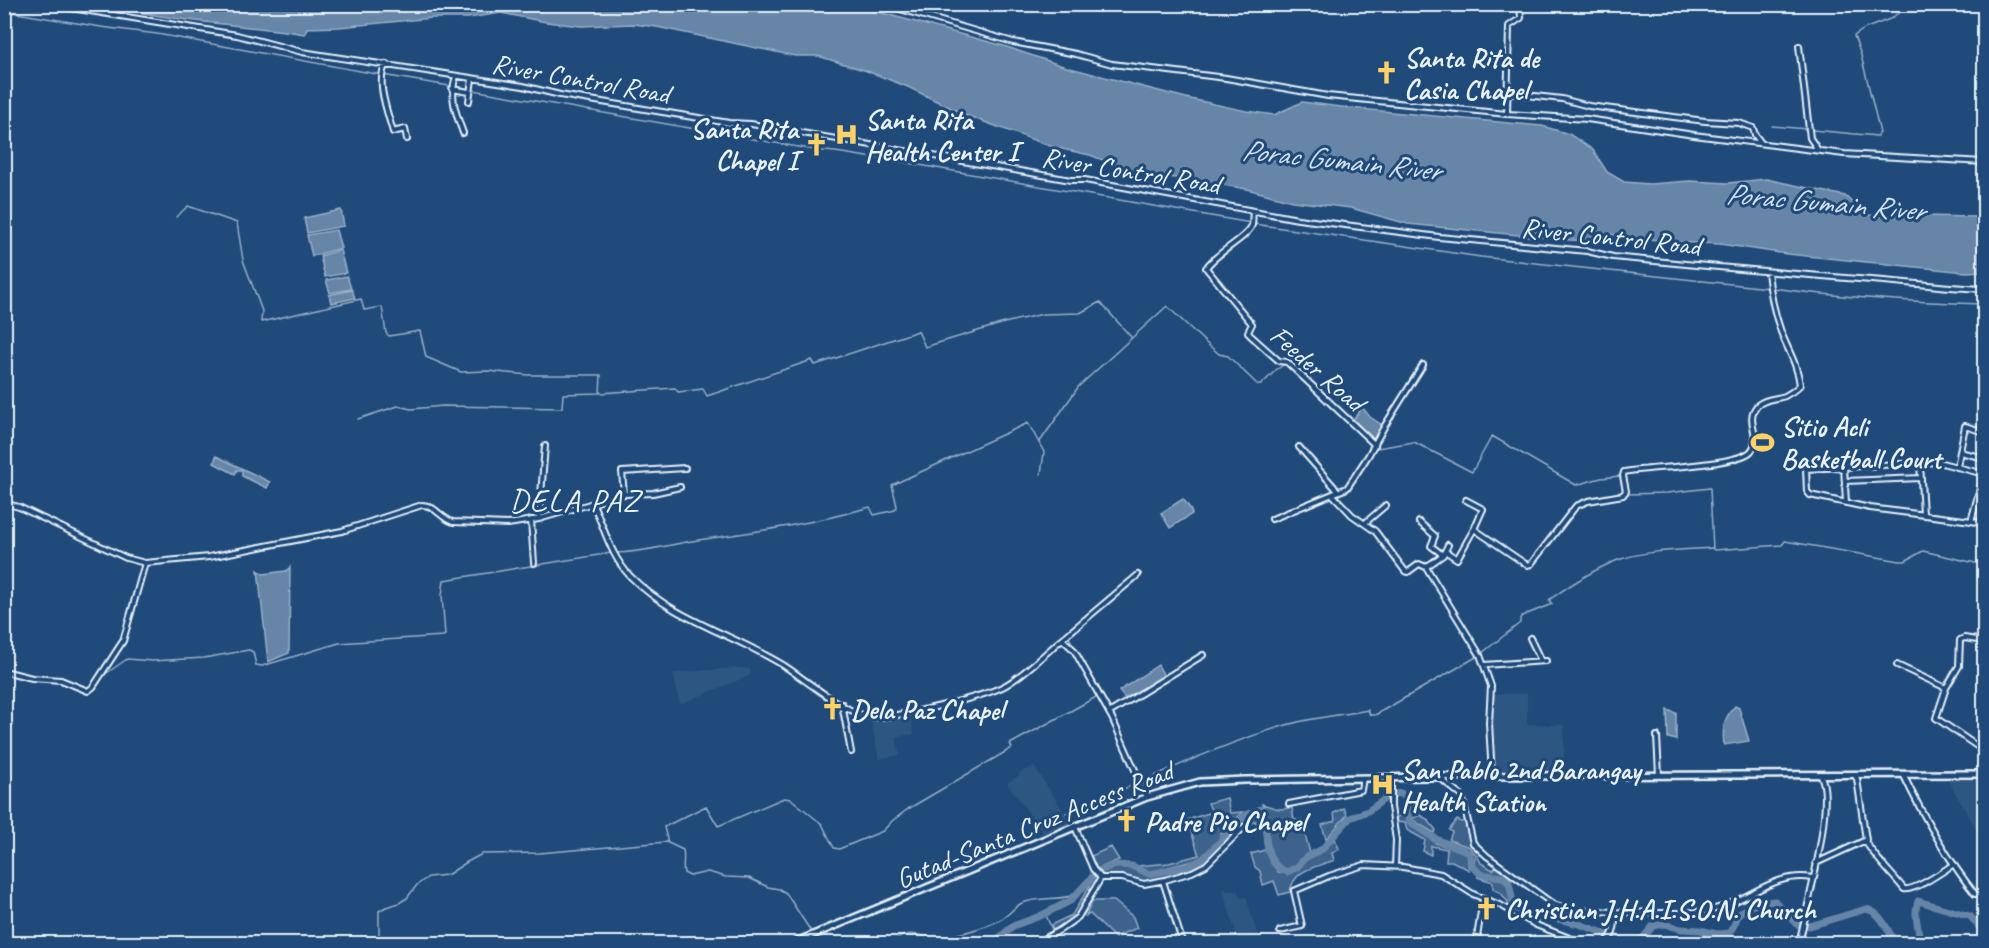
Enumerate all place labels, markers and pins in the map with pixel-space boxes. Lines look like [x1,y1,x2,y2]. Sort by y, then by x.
place label: Santa Rita de Casia Chapel [1404,40,1542,107]
church icon: Santa Rita de Casia Chapel [1373,60,1399,86]
place label: Santa Rita Health Center I [865,102,1025,169]
place label: Santa Rita Chapel I [690,111,805,178]
hospital icon: Santa Rita Health Center I [834,122,860,148]
church icon: Santa Rita Chapel I [803,131,829,157]
place label: Sitio Acli Basketball Court [1781,409,1945,476]
sports icon: Sitio Acli Basketball Court [1750,429,1776,455]
place label: Dela Paz Chapel [851,692,1009,727]
church icon: Dela Paz Chapel [820,696,846,722]
place label: San Pablo 2nd Barangay Health Station [1401,752,1644,819]
hospital icon: San Pablo 2nd Barangay Health Station [1370,772,1396,798]
place label: Padre Pio Chapel [1145,804,1311,839]
church icon: Padre Pio Chapel [1114,808,1140,834]
place label: Christian J.H.A.I.S.O.N. Church [1505,892,1817,927]
church icon: Christian J.H.A.I.S.O.N. Church [1474,896,1500,922]

